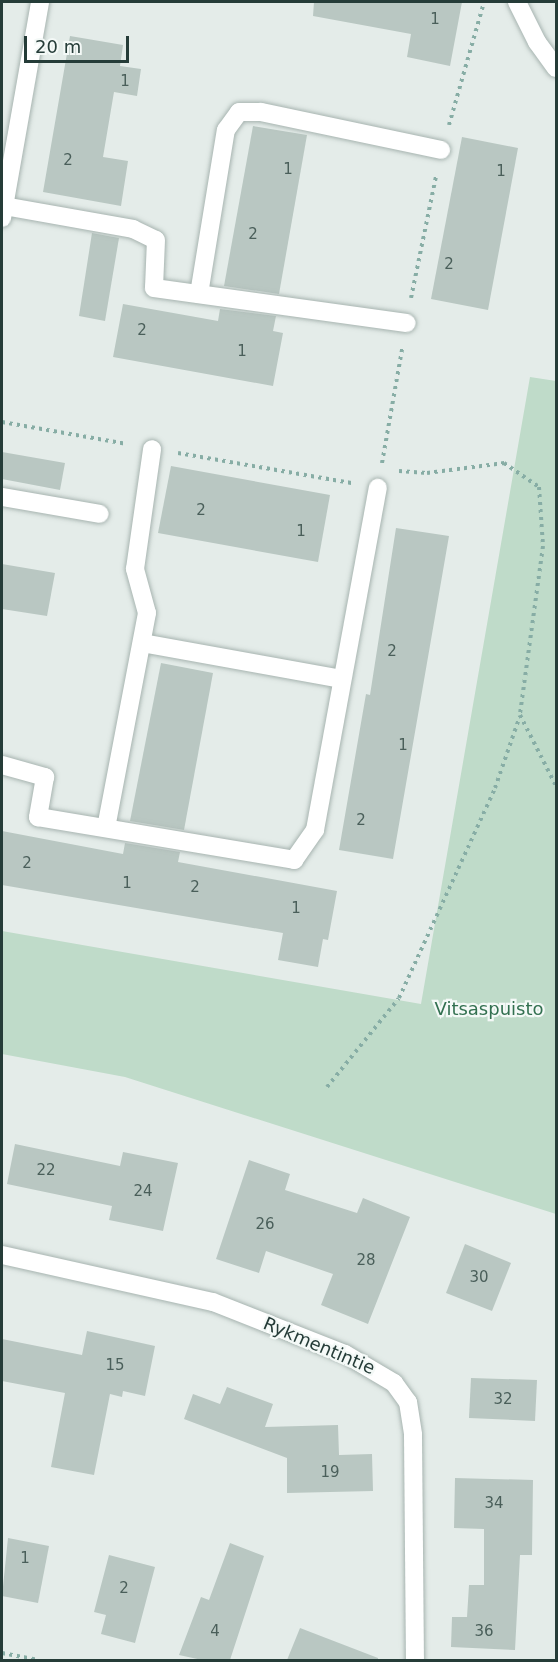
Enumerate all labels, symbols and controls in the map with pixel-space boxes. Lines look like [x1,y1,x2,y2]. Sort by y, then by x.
house number: 1 [430,11,440,29]
scale bar [27,24,132,62]
text: 20 m [35,36,81,57]
house number: 1 [120,73,130,91]
house number: 2 [63,152,73,170]
house number: 1 [283,161,293,179]
house number: 1 [496,163,506,181]
house number: 2 [248,226,258,244]
house number: 2 [444,256,454,274]
house number: 2 [137,322,147,340]
house number: 1 [237,343,247,361]
house number: 2 [196,502,206,520]
house number: 1 [296,523,306,541]
house number: 2 [387,643,397,661]
house number: 1 [398,737,408,755]
house number: 2 [356,812,366,830]
house number: 2 [22,855,32,873]
house number: 1 [122,875,132,893]
house number: 2 [190,879,200,897]
house number: 1 [291,900,301,918]
park label: Vitsaspuisto [434,998,544,1020]
house number: 22 [36,1162,56,1180]
house number: 24 [133,1183,153,1201]
house number: 26 [255,1216,275,1234]
house number: 28 [356,1252,376,1270]
house number: 30 [469,1269,489,1287]
street label: Rykmentintie [260,1313,378,1379]
house number: 15 [105,1357,125,1375]
house number: 32 [493,1391,513,1409]
house number: 19 [320,1464,340,1482]
house number: 34 [484,1495,504,1513]
house number: 1 [20,1550,30,1568]
house number: 2 [119,1580,129,1598]
house number: 4 [210,1623,220,1641]
house number: 36 [474,1623,494,1641]

